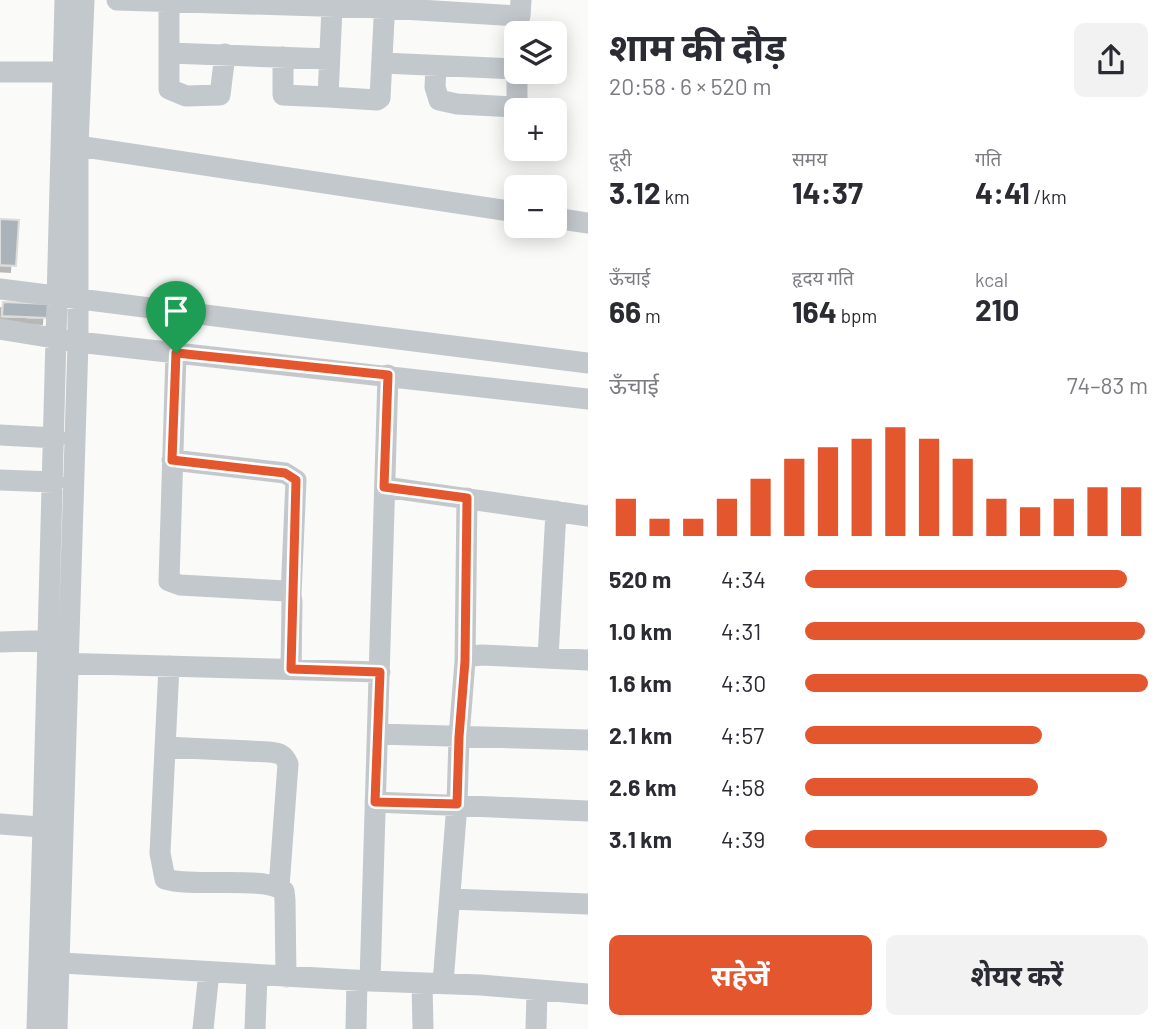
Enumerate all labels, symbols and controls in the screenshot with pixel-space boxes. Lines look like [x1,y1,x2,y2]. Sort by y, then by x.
map controls [504,21,567,238]
button: layers [504,21,567,84]
text: शाम की दौड़ [609,23,786,69]
button: share [1074,23,1148,97]
text: 20:58 · 6 × 520 m [609,72,771,100]
button: + [504,98,567,161]
text: दूरी [609,147,632,170]
text: समय [792,147,827,170]
text: गति [975,147,1001,170]
text: 3.12 [609,174,661,210]
text: 14:37 [792,174,863,210]
text: 4:41 [975,174,1030,210]
button: − [504,175,567,238]
text: km [661,185,690,208]
text: /km [1030,185,1067,208]
text: ऊँचाई [609,266,650,289]
text: हृदय गति [792,266,854,289]
text: kcal [975,268,1008,291]
pin [146,281,206,353]
text: 210 [975,291,1019,327]
icon: arrive [157,292,195,330]
text: 66 [609,293,641,329]
text: 164 [792,293,837,329]
text: m [641,304,661,327]
text: bpm [837,304,877,327]
text: ऊँचाई [609,371,659,399]
text: 74–83 m [1067,371,1148,399]
text: 520 m [609,565,671,593]
text: 4:34 [721,565,766,593]
text: 1.0 km [609,617,672,645]
text: 4:31 [721,617,761,645]
text: 1.6 km [609,669,672,697]
text: 4:30 [721,669,766,697]
text: 2.1 km [609,721,672,749]
text: 4:57 [721,721,764,749]
text: 2.6 km [609,773,677,801]
text: 4:58 [721,773,765,801]
text: 3.1 km [609,825,672,853]
text: 4:39 [721,825,765,853]
button: सहेजें [609,935,872,1015]
button: शेयर करें [886,935,1148,1015]

